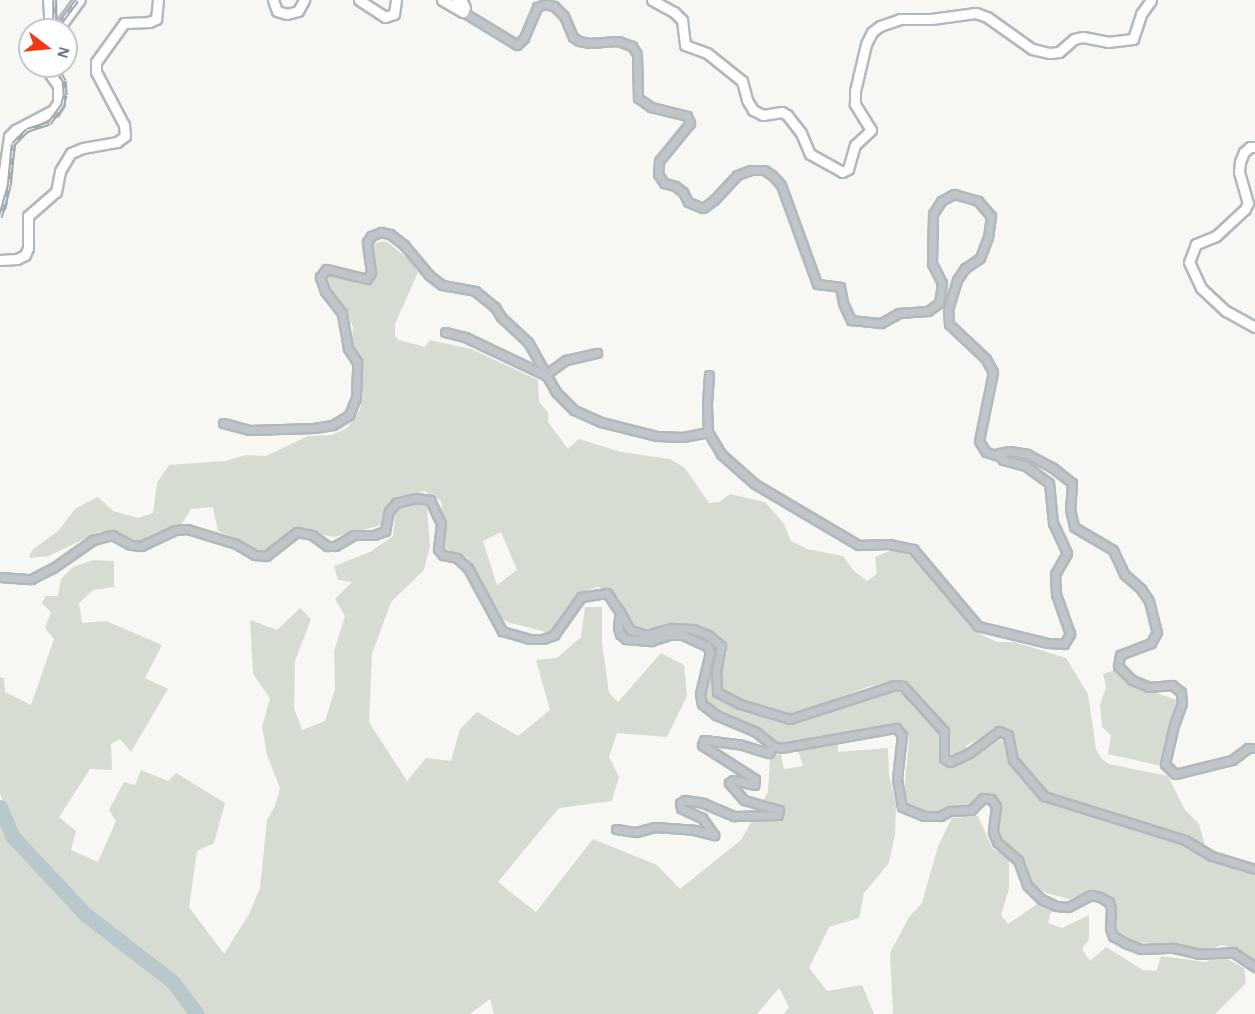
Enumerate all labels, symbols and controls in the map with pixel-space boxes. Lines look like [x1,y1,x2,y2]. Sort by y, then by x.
north arrow [18,18,78,78]
text: N [54,45,73,60]

